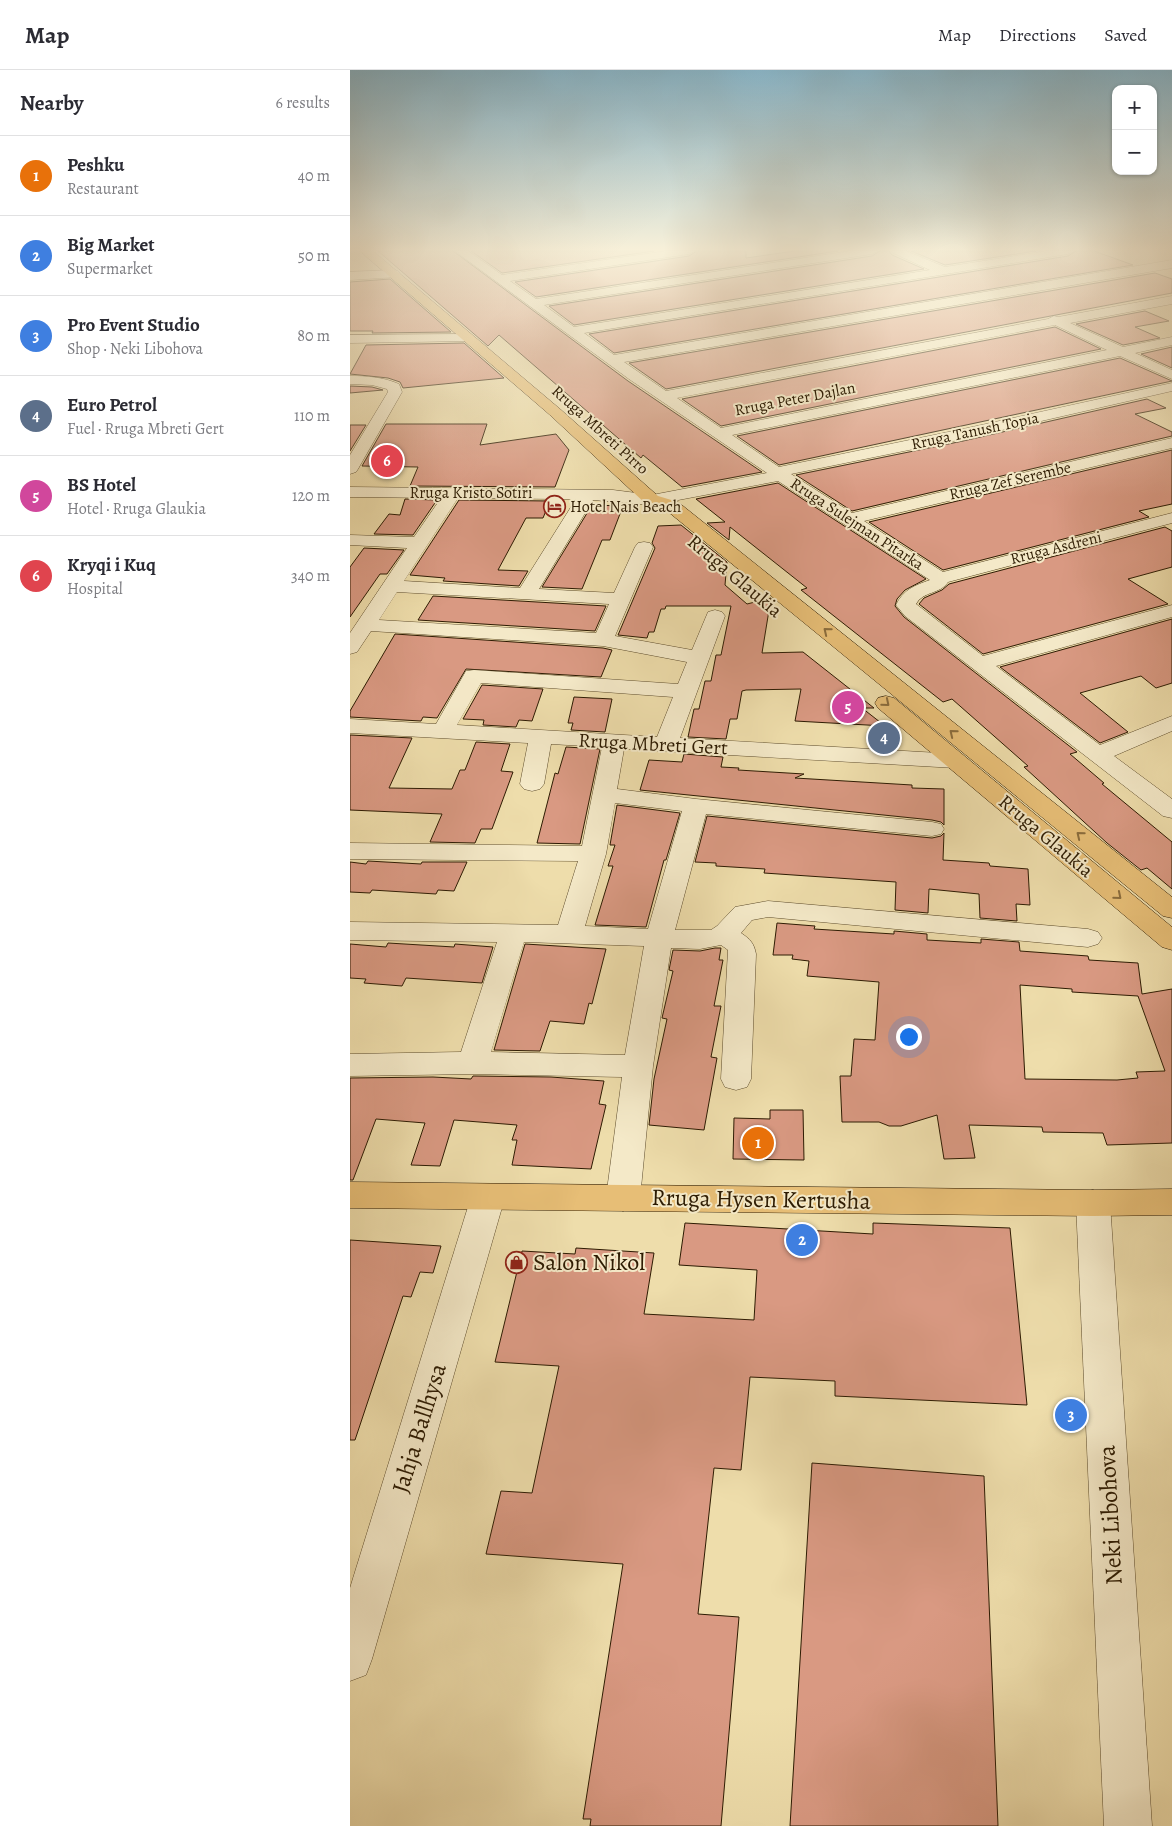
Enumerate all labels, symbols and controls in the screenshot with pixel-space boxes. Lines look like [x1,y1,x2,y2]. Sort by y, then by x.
text: Map [25,19,69,51]
text: Map [938,23,971,47]
text: Directions [999,23,1076,47]
text: Saved [1104,23,1147,47]
map controls [1112,85,1157,175]
button: + [1112,85,1157,130]
text: Nearby [20,89,83,117]
text: 6 results [276,92,330,114]
button: − [1112,130,1157,175]
text: Peshku [67,152,124,178]
text: 1 [33,165,39,187]
text: 40 m [298,165,330,187]
text: Restaurant [67,178,139,200]
text: Big Market [67,232,155,258]
text: 2 [32,245,40,267]
text: 50 m [298,245,330,267]
text: Supermarket [67,258,153,280]
text: Pro Event Studio [67,312,200,338]
text: 3 [33,325,39,347]
text: 80 m [297,325,330,347]
text: Shop · Neki Libohova [67,338,203,360]
street label: Rruga Peter Dajlan [733,376,858,422]
street label: Rruga Mbreti Pirro [547,380,653,480]
text: Euro Petrol [67,392,157,418]
text: 4 [32,405,40,427]
text: 110 m [294,405,330,427]
street label: Rruga Tanush Topia [909,407,1041,455]
text: Fuel · Rruga Mbreti Gert [67,418,224,440]
pin: 6 [371,442,403,480]
street label: Rruga Zef Serembe [947,456,1073,506]
text: BS Hotel [67,472,136,498]
street label: Rruga Sulejman Pitarka [786,473,928,576]
street label: Rruga Kristo Sotiri [410,482,532,504]
text: 5 [33,485,39,507]
text: 120 m [292,485,330,507]
hotel icon: Hotel Nais Beach [542,495,566,519]
place label: Hotel Nais Beach [570,496,682,518]
text: Hotel · Rruga Glaukia [67,498,206,520]
street label: Rruga Asdreni [1008,526,1104,570]
street label: Rruga Glaukia [682,528,789,624]
text: Kryqi i Kuq [67,552,156,578]
text: 6 [32,565,40,587]
text: 340 m [291,565,330,587]
text: Hospital [67,578,123,600]
one-way arrow [824,628,833,636]
pin: 5 [832,688,864,726]
one-way arrow [880,697,889,705]
pin: 4 [868,719,900,757]
street label: Rruga Mbreti Gert [578,727,729,761]
one-way arrow [950,731,959,739]
street label: Rruga Glaukia [993,788,1100,884]
one-way arrow [1076,832,1085,841]
one-way arrow [1113,891,1122,900]
your location [896,1024,922,1050]
pin: 1 [742,1124,774,1162]
street label: Rruga Hysen Kertusha [651,1181,872,1217]
pin: 2 [786,1221,818,1259]
place label: Salon Nikol [533,1246,645,1278]
shop icon: Salon Nikol [505,1250,529,1274]
street label: Jahja Ballhysa [384,1358,454,1497]
pin: 3 [1055,1396,1087,1434]
street label: Neki Libohova [1090,1443,1130,1586]

